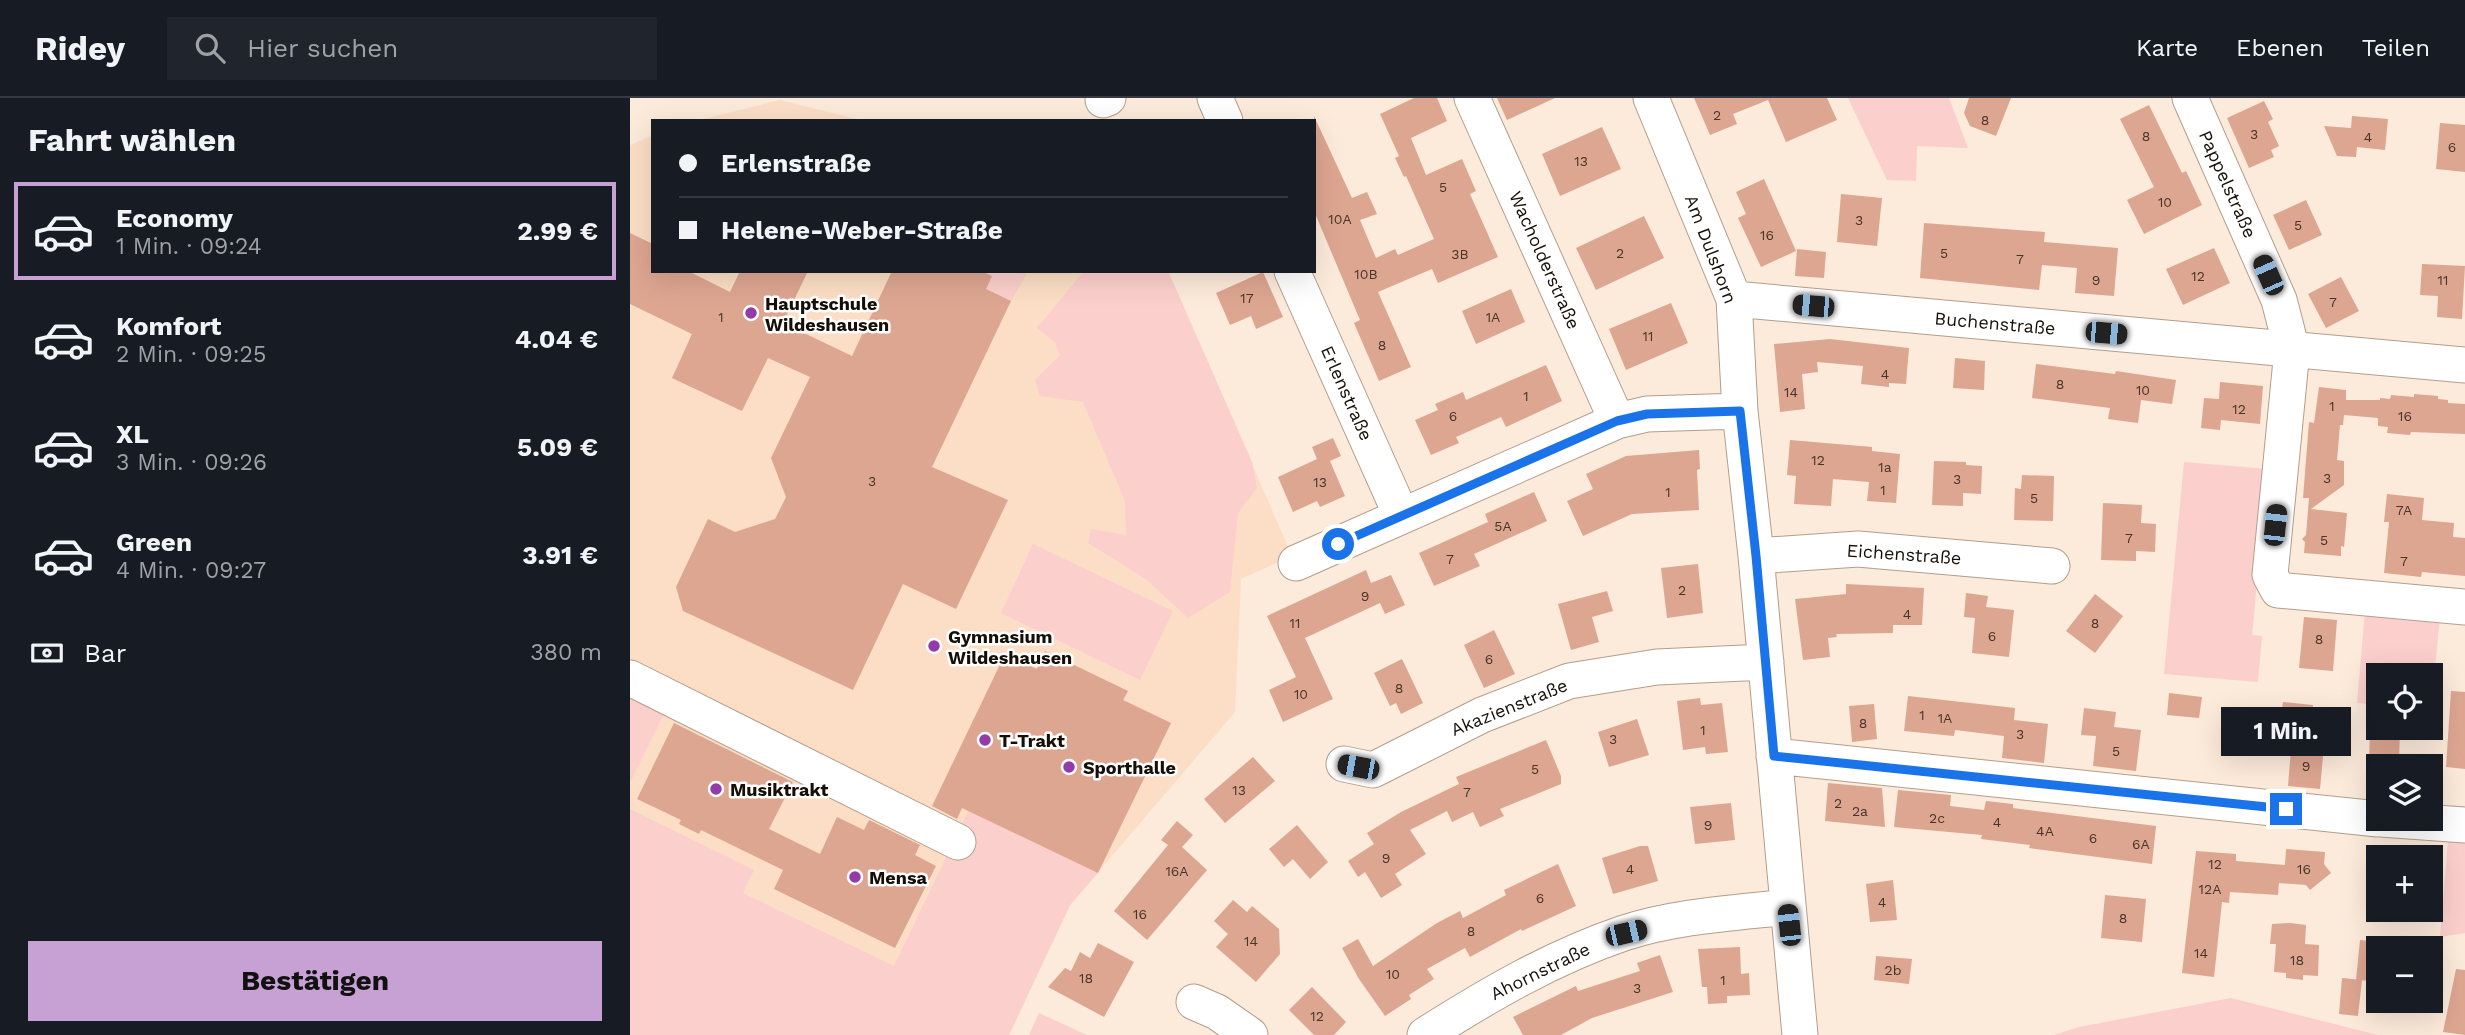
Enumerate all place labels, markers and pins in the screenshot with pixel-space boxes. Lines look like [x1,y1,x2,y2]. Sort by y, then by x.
place label: Hauptschule Wildeshausen [765,293,889,335]
marker: Hauptschule Wildeshausen [743,305,759,321]
place label: Gymnasium Wildeshausen [948,626,1072,668]
marker: Gymnasium Wildeshausen [926,638,942,654]
place label: T-Trakt [999,730,1065,751]
marker: T-Trakt [977,732,993,748]
place label: Sporthalle [1083,757,1176,778]
marker: Sporthalle [1061,759,1077,775]
place label: Musiktrakt [730,779,829,800]
marker: Musiktrakt [708,781,724,797]
place label: Mensa [869,867,927,888]
marker: Mensa [847,869,863,885]

